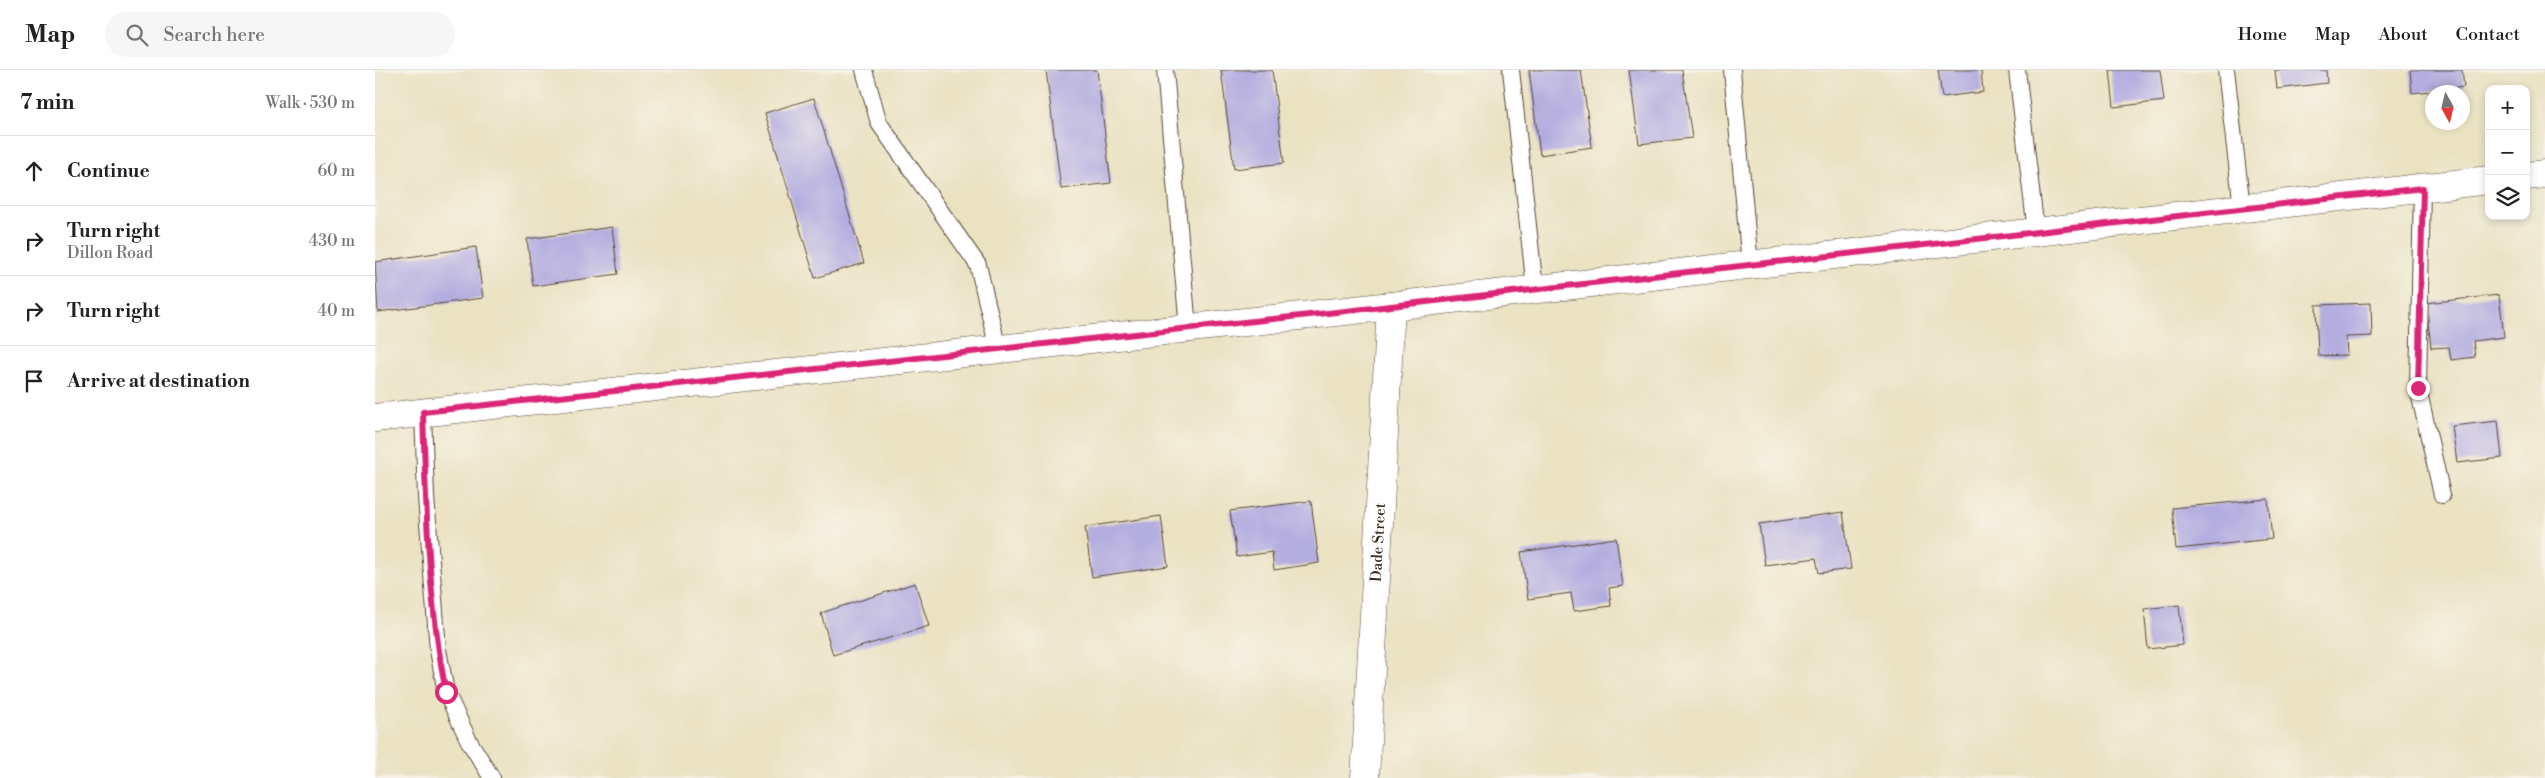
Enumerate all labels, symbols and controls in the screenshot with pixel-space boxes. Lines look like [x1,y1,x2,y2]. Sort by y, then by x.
search box [105,12,455,57]
text: Map [25,20,75,50]
icon: search [123,21,151,49]
text: Search here [163,23,265,47]
text: Home [2238,23,2287,46]
text: Map [2315,23,2351,46]
text: About [2379,23,2428,46]
text: Contact [2456,23,2520,46]
north arrow [2425,85,2470,130]
map controls [2485,85,2530,220]
button: + [2485,85,2530,130]
text: 7 min [20,90,74,116]
text: Walk · 530 m [266,93,355,113]
button: − [2485,130,2530,175]
icon: ahead [20,157,48,185]
text: Continue [67,159,150,183]
text: 60 m [317,161,355,181]
button: layers [2485,175,2530,220]
text: Turn right [67,219,160,243]
icon: right [20,227,48,255]
text: 430 m [309,231,355,251]
text: Dillon Road [67,243,153,263]
icon: right [20,297,48,325]
text: Turn right [67,299,160,323]
text: 40 m [318,301,355,321]
icon: arrive [20,367,48,395]
text: Arrive at destination [67,369,250,393]
route end [2407,377,2430,400]
street label: Dade Street [1367,502,1390,582]
route start [435,681,458,704]

